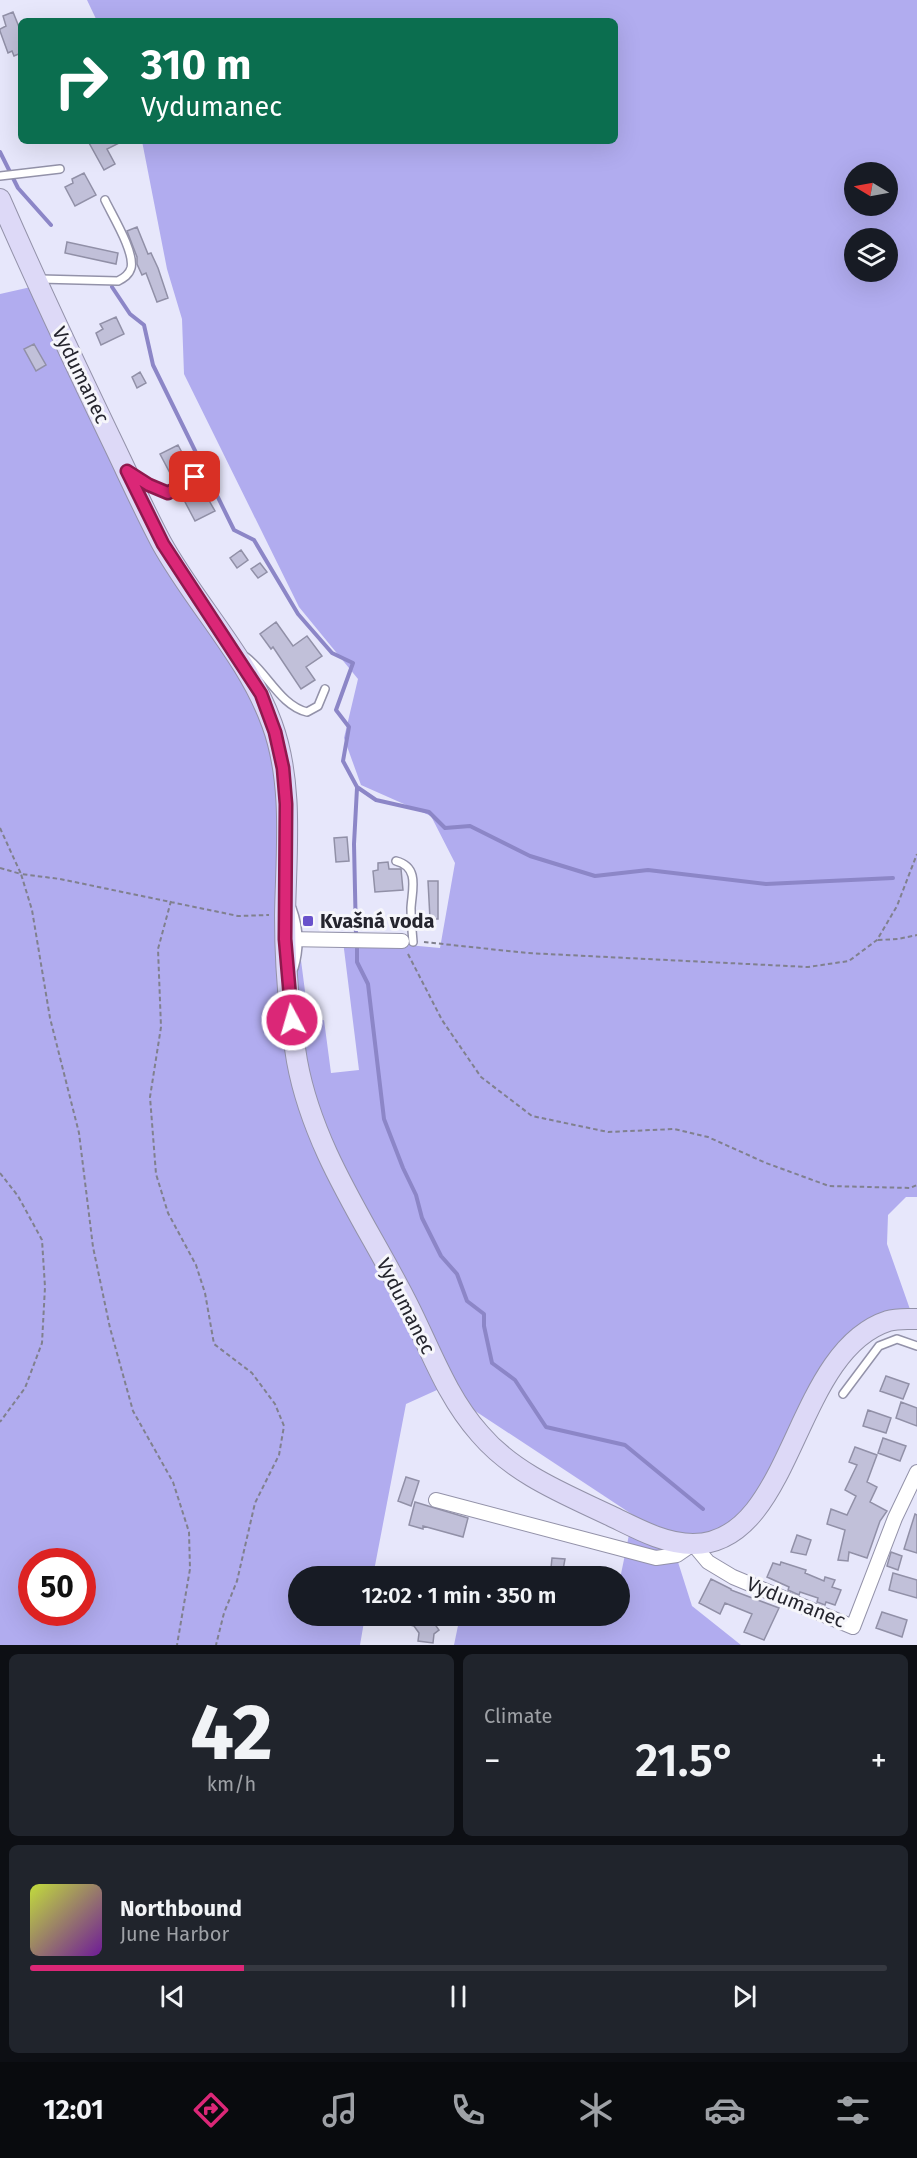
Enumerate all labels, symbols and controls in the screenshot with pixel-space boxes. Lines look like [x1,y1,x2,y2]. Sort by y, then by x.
text: 310 m [141,40,251,90]
icon: right [42,42,120,120]
text: Vydumanec [141,91,282,123]
north arrow [844,162,898,216]
map controls [844,162,898,282]
button: layers [844,228,898,282]
street label: Vydumanec [47,323,115,427]
pin [169,451,220,502]
icon: arrive [178,460,211,493]
place label: Kvašná voda [320,909,435,933]
marker: Kvašná voda [301,914,315,928]
position arrow [260,988,324,1052]
street label: Vydumanec [372,1254,440,1358]
speed limit sign: 50 [18,1548,96,1626]
street label: Vydumanec [743,1571,849,1633]
text: 12:02 · 1 min · 350 m [361,1582,557,1609]
text: 42 [190,1686,273,1780]
text: Climate [484,1704,552,1728]
text: 21.5° [635,1734,736,1788]
text: − [484,1741,501,1781]
text: + [871,1741,887,1781]
text: km/h [207,1772,256,1796]
text: Northbound [120,1895,242,1922]
text: June Harbor [120,1922,229,1946]
icon: previous [156,1980,189,2013]
icon: pause [442,1980,475,2013]
icon: next [728,1980,761,2013]
icon: directions [190,2089,232,2131]
icon: music [319,2089,361,2131]
icon: phone [447,2089,489,2131]
icon: climate [575,2089,617,2131]
icon: car [704,2089,746,2131]
icon: filters [832,2089,874,2131]
text: 12:01 [43,2094,104,2126]

